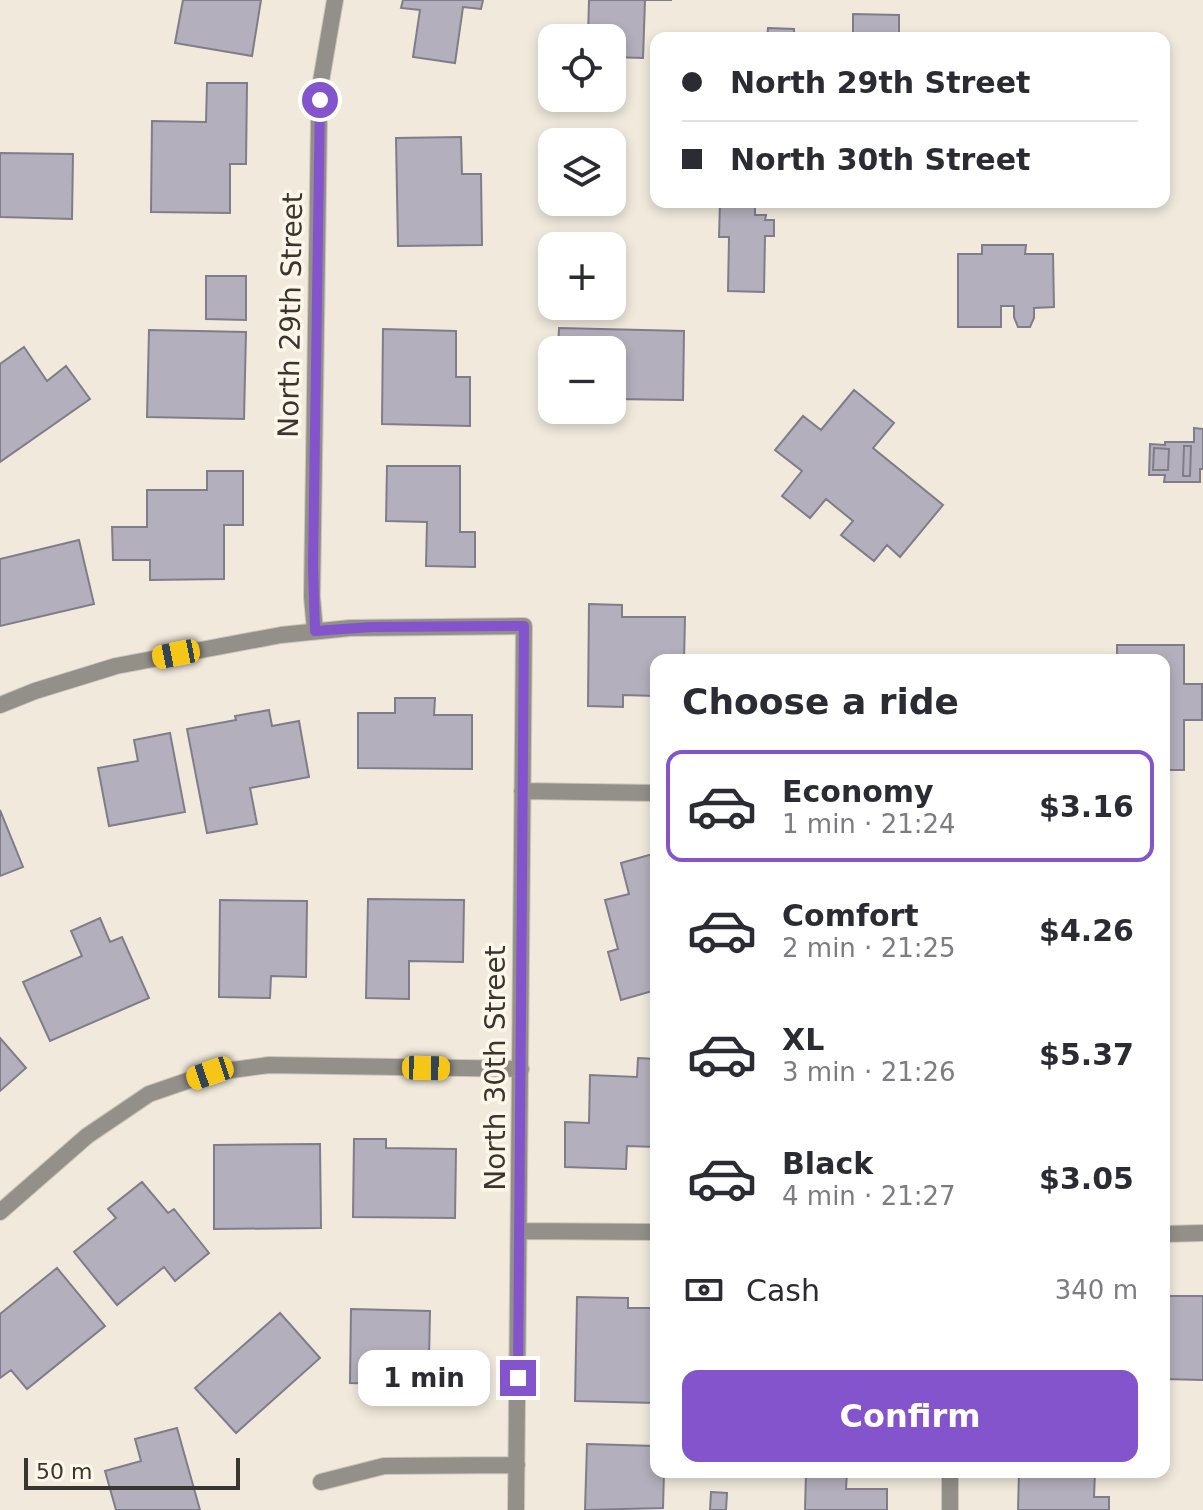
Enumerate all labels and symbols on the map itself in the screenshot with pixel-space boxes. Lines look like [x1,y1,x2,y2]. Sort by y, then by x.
route start [302,82,338,118]
street label: North 29th Street [272,192,309,438]
car [150,638,202,670]
street label: North 30th Street [479,945,512,1191]
car [183,1054,237,1092]
car [402,1056,450,1080]
callout: 1 min [358,1350,490,1406]
route end [500,1360,536,1396]
scale bar [24,1454,240,1490]

